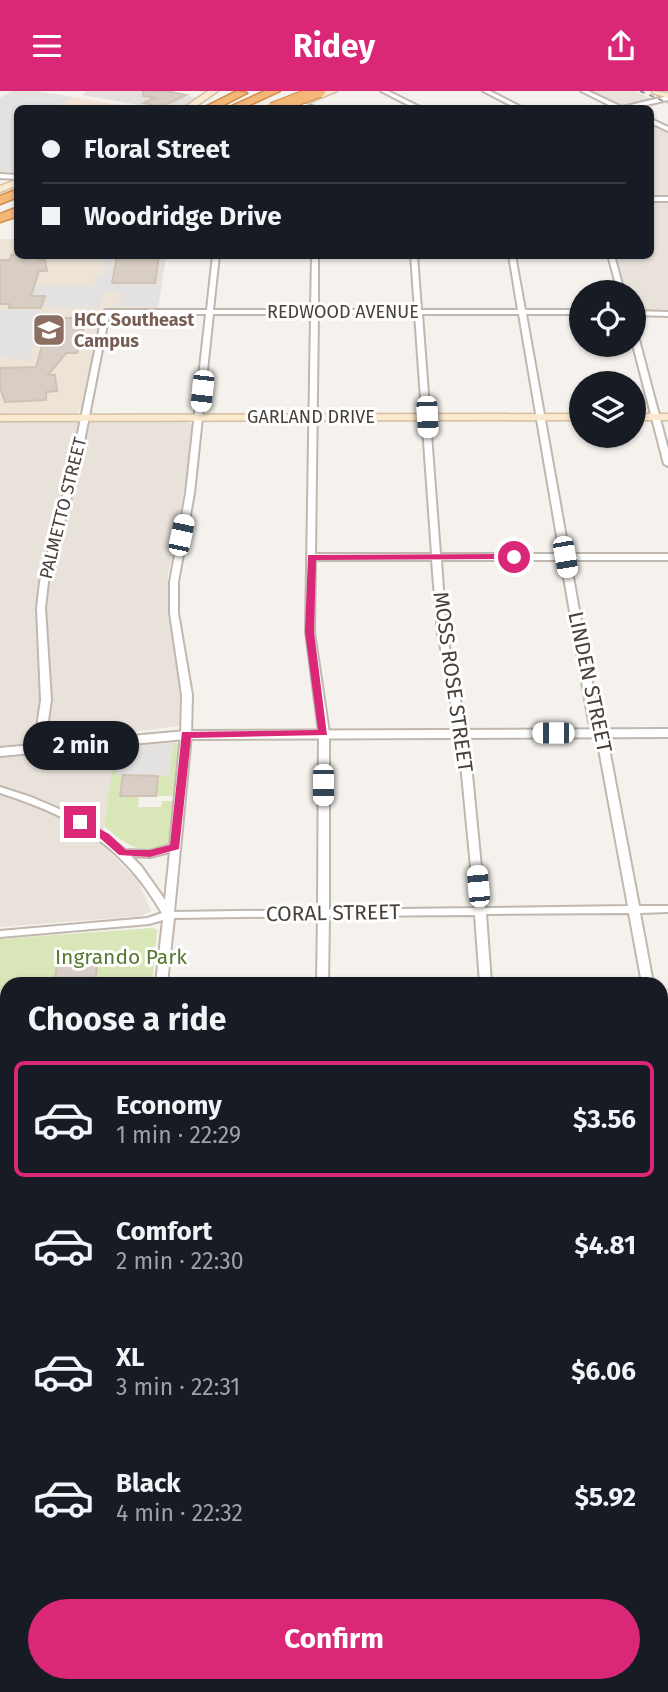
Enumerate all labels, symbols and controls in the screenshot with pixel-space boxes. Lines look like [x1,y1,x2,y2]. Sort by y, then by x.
icon: menu [28,27,66,65]
text: Ridey [293,27,375,65]
icon: share [602,27,640,65]
text: Floral Street [84,134,230,165]
text: Woodridge Drive [84,201,282,232]
map controls [569,280,646,448]
button: locate [569,280,646,357]
street label: REDWOOD AVENUE [267,301,419,323]
place label: HCC Southeast Campus [74,309,195,352]
school or university icon: HCC Southeast Campus [30,311,68,349]
car [190,369,215,413]
button: layers [569,371,646,448]
car [416,395,439,439]
street label: GARLAND DRIVE [247,406,375,428]
street label: PALMETTO STREET [35,434,91,581]
car [167,512,196,558]
car [552,534,579,580]
route start [498,541,530,573]
street label: MOSS ROSE STREET [427,590,479,774]
street label: LINDEN STREET [562,609,618,755]
callout: 2 min [22,721,138,769]
car [533,723,575,744]
text: 2 min [53,731,109,759]
car [313,764,334,806]
route end [64,806,96,838]
car [466,864,491,908]
street label: CORAL STREET [266,899,401,927]
park label: Ingrando Park [55,944,187,970]
text: Choose a ride [28,1000,226,1038]
icon: car [32,1088,95,1151]
text: Economy [116,1090,222,1121]
text: $3.56 [573,1104,636,1135]
text: 1 min · 22:29 [116,1121,241,1149]
icon: car [32,1214,95,1277]
text: Comfort [116,1216,212,1247]
text: $4.81 [574,1230,636,1261]
text: 2 min · 22:30 [116,1247,244,1275]
icon: car [32,1340,95,1403]
text: XL [116,1342,144,1373]
text: $6.06 [571,1356,636,1387]
text: 3 min · 22:31 [116,1373,240,1401]
icon: car [32,1466,95,1529]
text: Black [116,1468,181,1499]
text: $5.92 [575,1482,636,1513]
text: 4 min · 22:32 [116,1499,243,1527]
button: Confirm [28,1599,640,1679]

